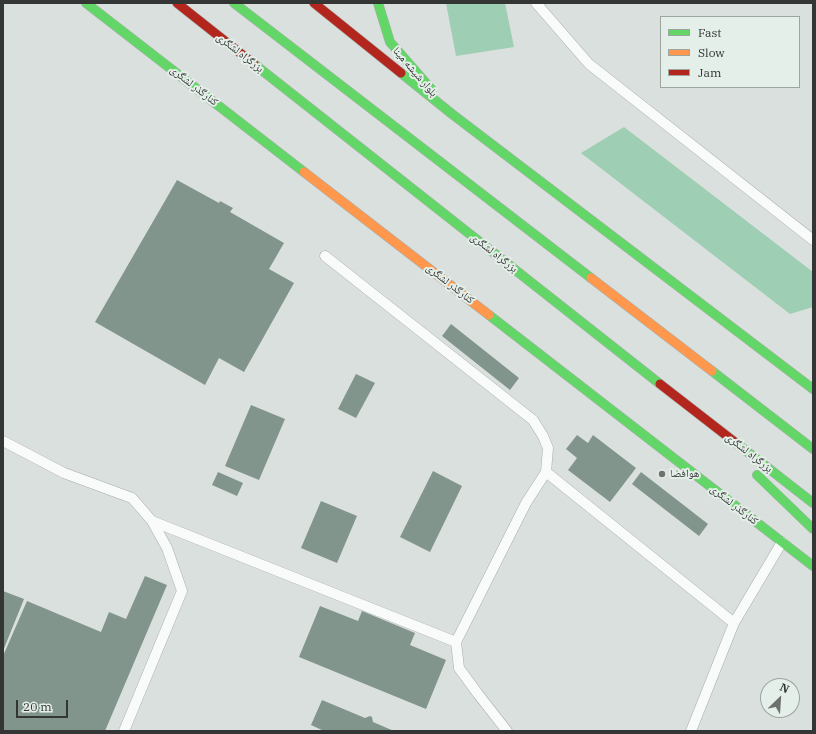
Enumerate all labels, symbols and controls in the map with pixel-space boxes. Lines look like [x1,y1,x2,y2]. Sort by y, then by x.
legend [660,16,800,88]
text: Fast [698,25,722,40]
street label: بزرگراه لشگری [214,30,266,76]
street label: بلوار شیشه مینا [390,45,440,99]
text: Slow [698,45,725,60]
street label: کنارگذر لشگری [167,63,221,109]
text: Jam [698,65,721,80]
street label: بزرگراه لشگری [468,230,520,276]
street label: کنارگذر لشگری [423,261,477,307]
street label: بزرگراه لشگری [723,430,775,476]
place label: هوافضا [670,467,699,481]
marker: هوافضا [657,469,667,479]
street label: کنارگذر لشگری [707,482,761,528]
north arrow [760,678,800,718]
text: N [778,680,792,696]
scale bar [18,692,70,718]
text: 20 m [23,699,52,714]

